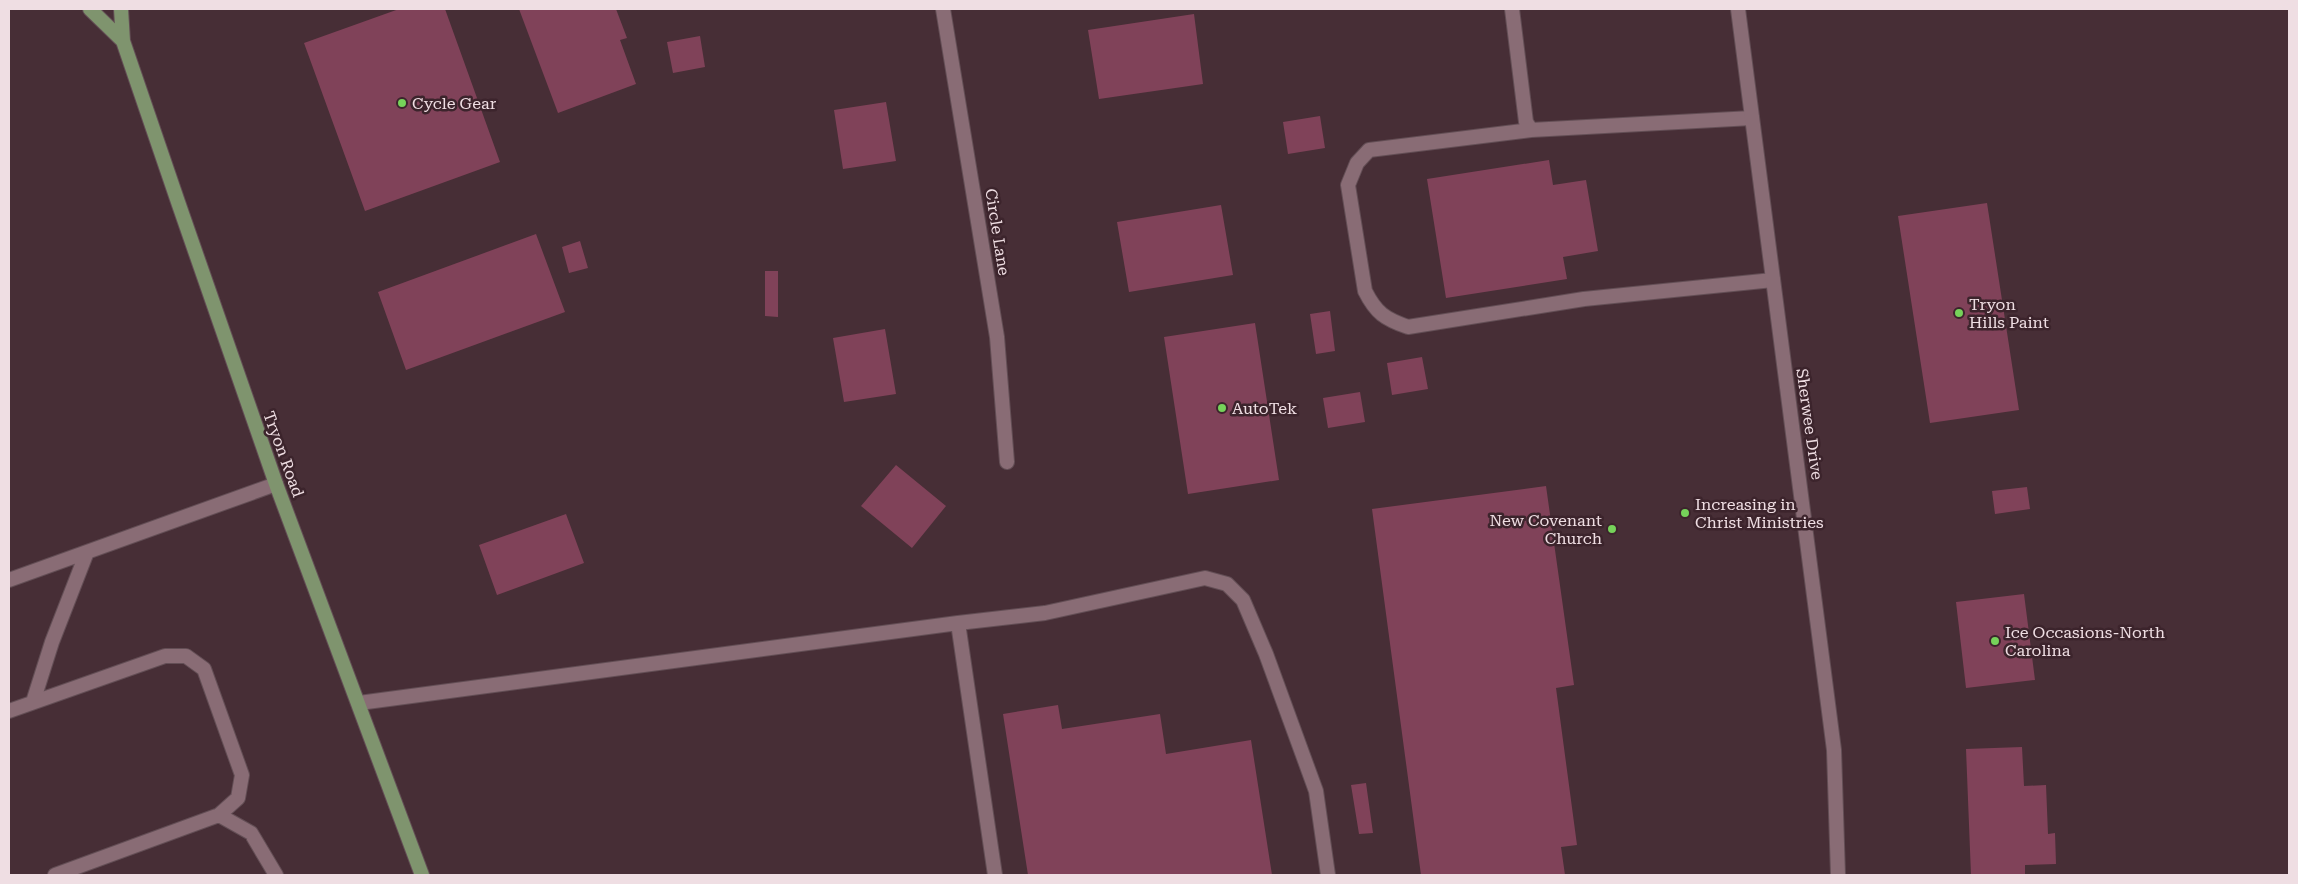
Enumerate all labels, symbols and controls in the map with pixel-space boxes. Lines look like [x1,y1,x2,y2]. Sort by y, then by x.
place label: Cycle Gear [412,94,497,113]
marker: Cycle Gear [396,97,408,109]
street label: Circle Lane [981,187,1014,277]
place label: Tryon Hills Paint [1969,295,2049,332]
marker: Tryon Hills Paint [1953,307,1965,319]
street label: Sherwee Drive [1792,367,1827,481]
place label: AutoTek [1232,399,1297,418]
marker: AutoTek [1216,402,1228,414]
street label: Tryon Road [259,409,308,500]
place label: Increasing in Christ Ministries [1695,495,1824,532]
marker: Increasing in Christ Ministries [1679,507,1691,519]
place label: New Covenant Church [1489,511,1602,548]
marker: New Covenant Church [1606,523,1618,535]
place label: Ice Occasions-North Carolina [2005,623,2165,660]
marker: Ice Occasions-North Carolina [1989,635,2001,647]

